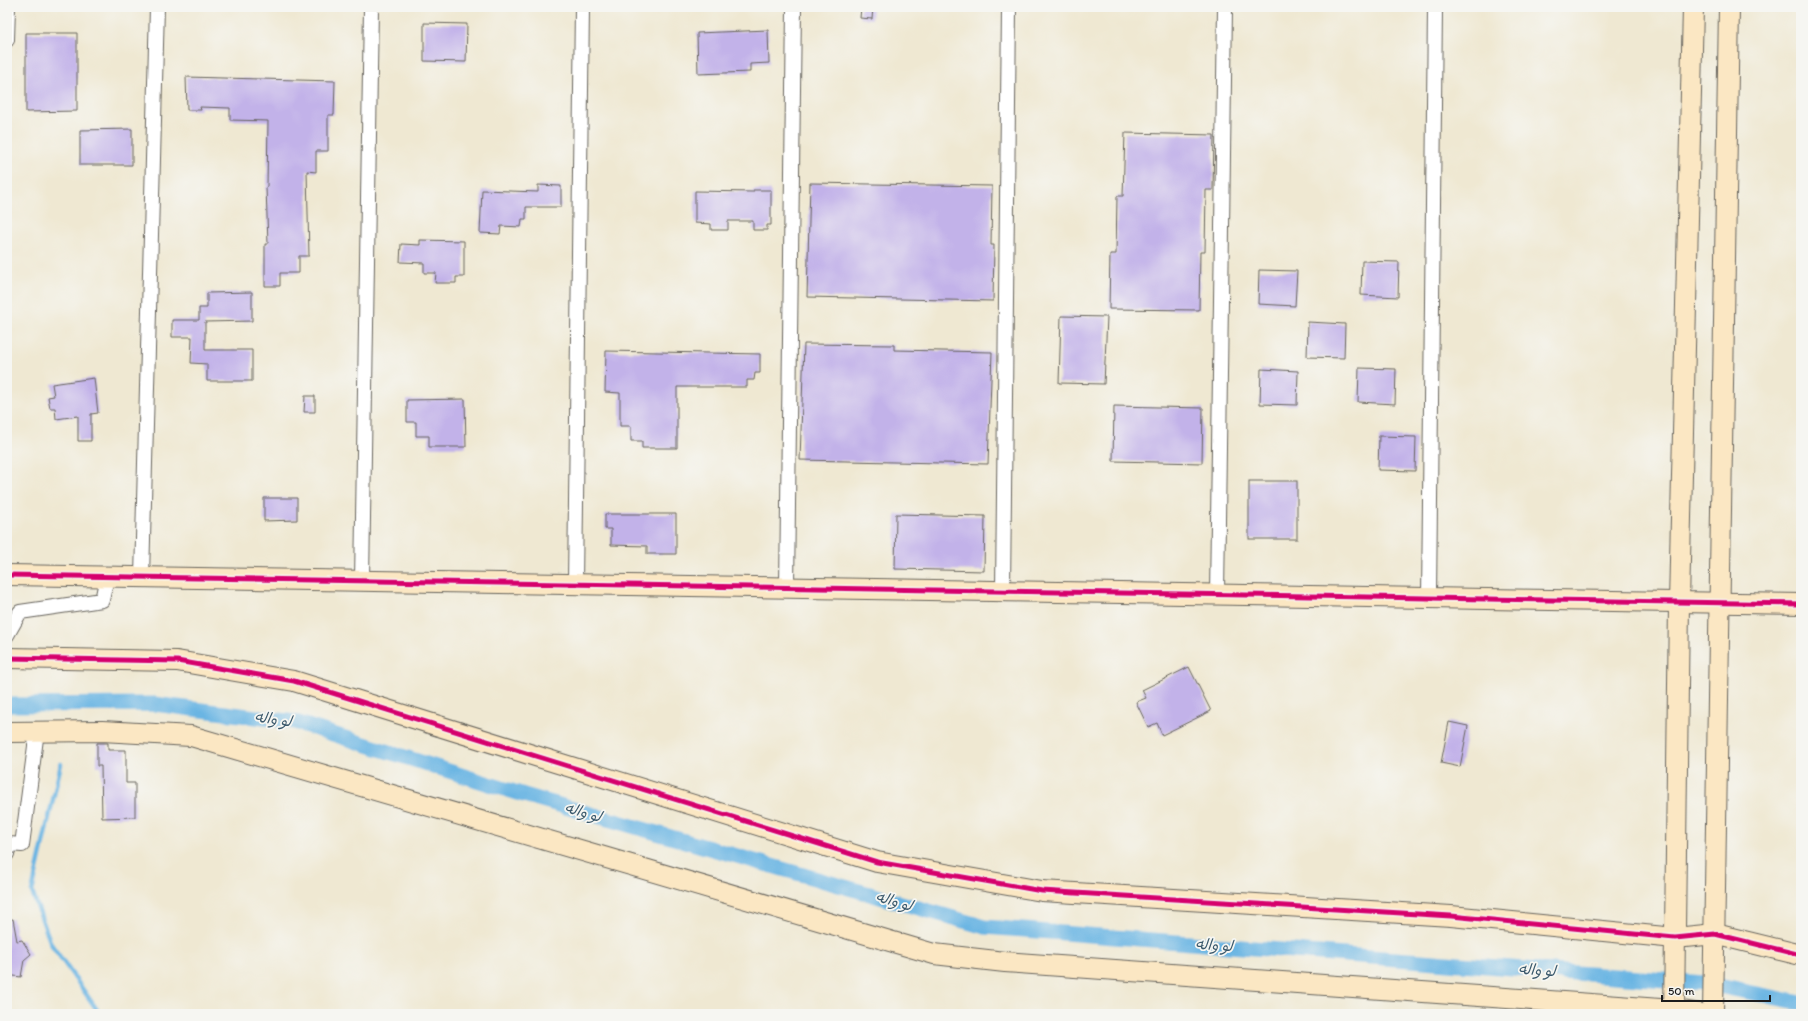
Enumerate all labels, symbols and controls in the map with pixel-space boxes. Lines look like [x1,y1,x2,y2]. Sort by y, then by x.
water label: لو واله [253,708,294,732]
water label: لو واله [562,798,605,827]
water label: لو واله [873,887,916,916]
water label: لو واله [1195,935,1235,956]
water label: لو واله [1518,960,1558,981]
scale bar [1662,977,1770,1003]
text: 50 m [1668,984,1694,998]

